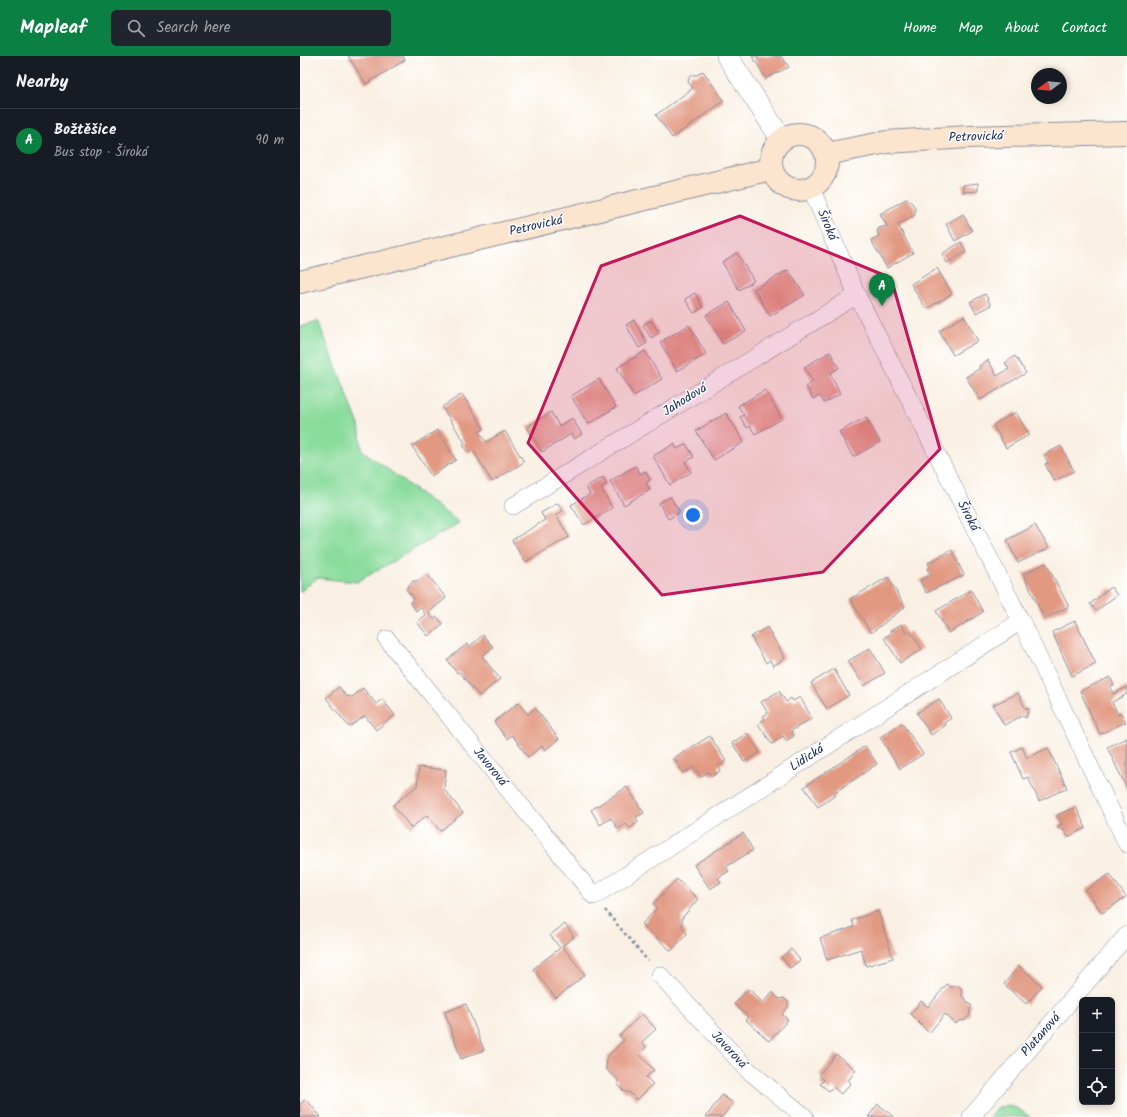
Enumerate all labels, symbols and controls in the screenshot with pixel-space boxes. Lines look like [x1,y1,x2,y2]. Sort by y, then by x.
search box [111,10,391,46]
text: Mapleaf [20,13,87,43]
text: Search here [157,16,231,40]
icon: search [125,17,147,39]
text: Home [903,17,937,39]
text: Map [959,17,983,39]
text: About [1005,17,1039,39]
text: Contact [1061,17,1107,39]
north arrow [1031,68,1067,104]
text: Nearby [16,69,68,96]
text: Božtěšice [54,118,116,142]
street label: Petrovická [948,125,1006,148]
text: A [25,130,33,151]
text: 90 m [256,130,284,151]
text: Bus stop · Široká [54,142,148,163]
street label: Široká [811,206,844,246]
street label: Petrovická [507,209,567,242]
pin: A [869,273,895,306]
street label: Jahodová [659,377,713,422]
street label: Široká [951,497,986,537]
your location [683,505,703,525]
street label: Lidická [785,738,830,777]
street label: Javorová [468,743,514,793]
map controls [1079,997,1115,1105]
button: + [1079,997,1115,1033]
street label: Platanová [1016,1007,1067,1061]
street label: Javorová [706,1026,753,1075]
button: − [1079,1033,1115,1069]
button: locate [1079,1069,1115,1105]

